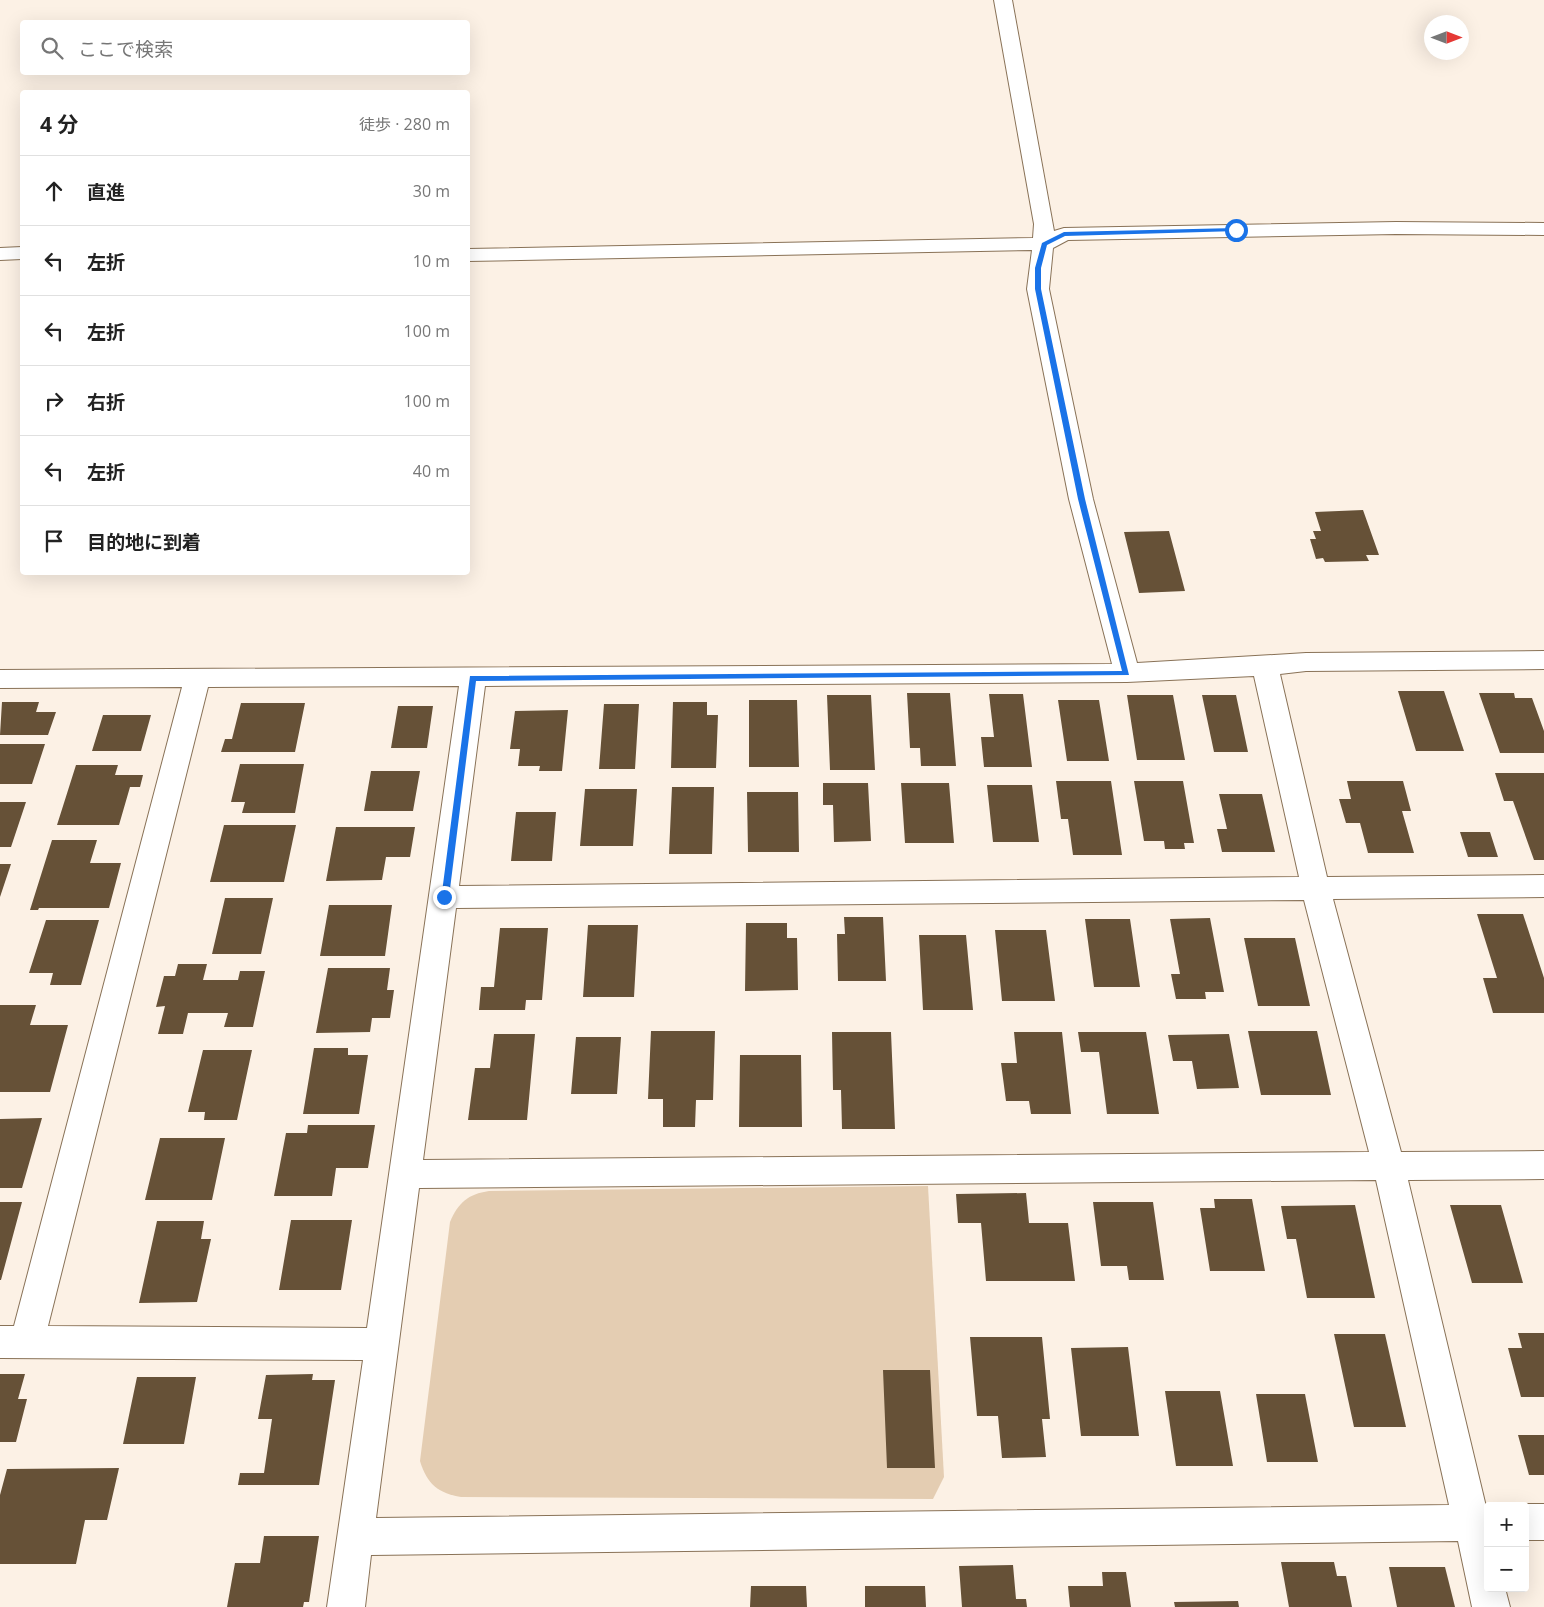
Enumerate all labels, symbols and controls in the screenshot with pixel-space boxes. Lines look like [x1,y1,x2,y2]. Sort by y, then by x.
north arrow [1424,15,1469,60]
search box [20,20,470,75]
icon: search [38,34,66,62]
text: ここで検索 [78,36,173,62]
text: 4 分 [40,110,78,138]
text: 徒歩 · 280 m [359,113,450,135]
icon: ahead [40,177,68,205]
text: 直進 [87,179,125,205]
text: 30 m [413,180,450,202]
route start [1225,219,1248,242]
icon: left [40,247,68,275]
text: 左折 [87,249,125,275]
text: 10 m [413,250,450,272]
icon: left [40,317,68,345]
text: 左折 [87,319,125,345]
text: 100 m [404,320,450,342]
icon: right [40,387,68,415]
text: 右折 [87,389,125,415]
text: 100 m [404,390,450,412]
icon: left [40,457,68,485]
text: 左折 [87,459,125,485]
text: 40 m [413,460,450,482]
icon: arrive [40,527,68,555]
text: 目的地に到着 [87,529,201,555]
route end [433,886,456,909]
map controls [1484,1502,1529,1592]
button: + [1484,1502,1529,1547]
button: − [1484,1547,1529,1592]

